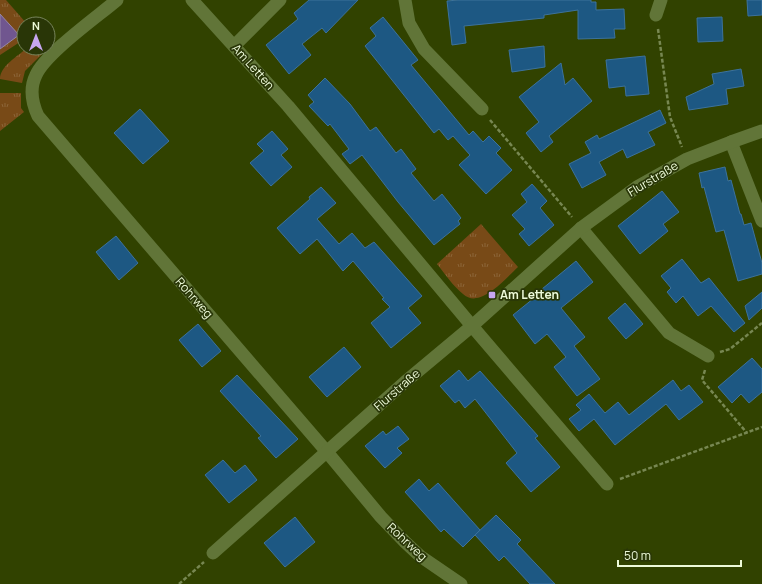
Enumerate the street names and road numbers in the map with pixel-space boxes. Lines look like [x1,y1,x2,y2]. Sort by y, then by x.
street label: Am Letten [228,40,278,93]
street label: Flurstraße [624,157,681,200]
street label: Rohrweg [172,274,217,322]
street label: Flurstraße [370,365,423,414]
street label: Rohrweg [384,519,431,565]

